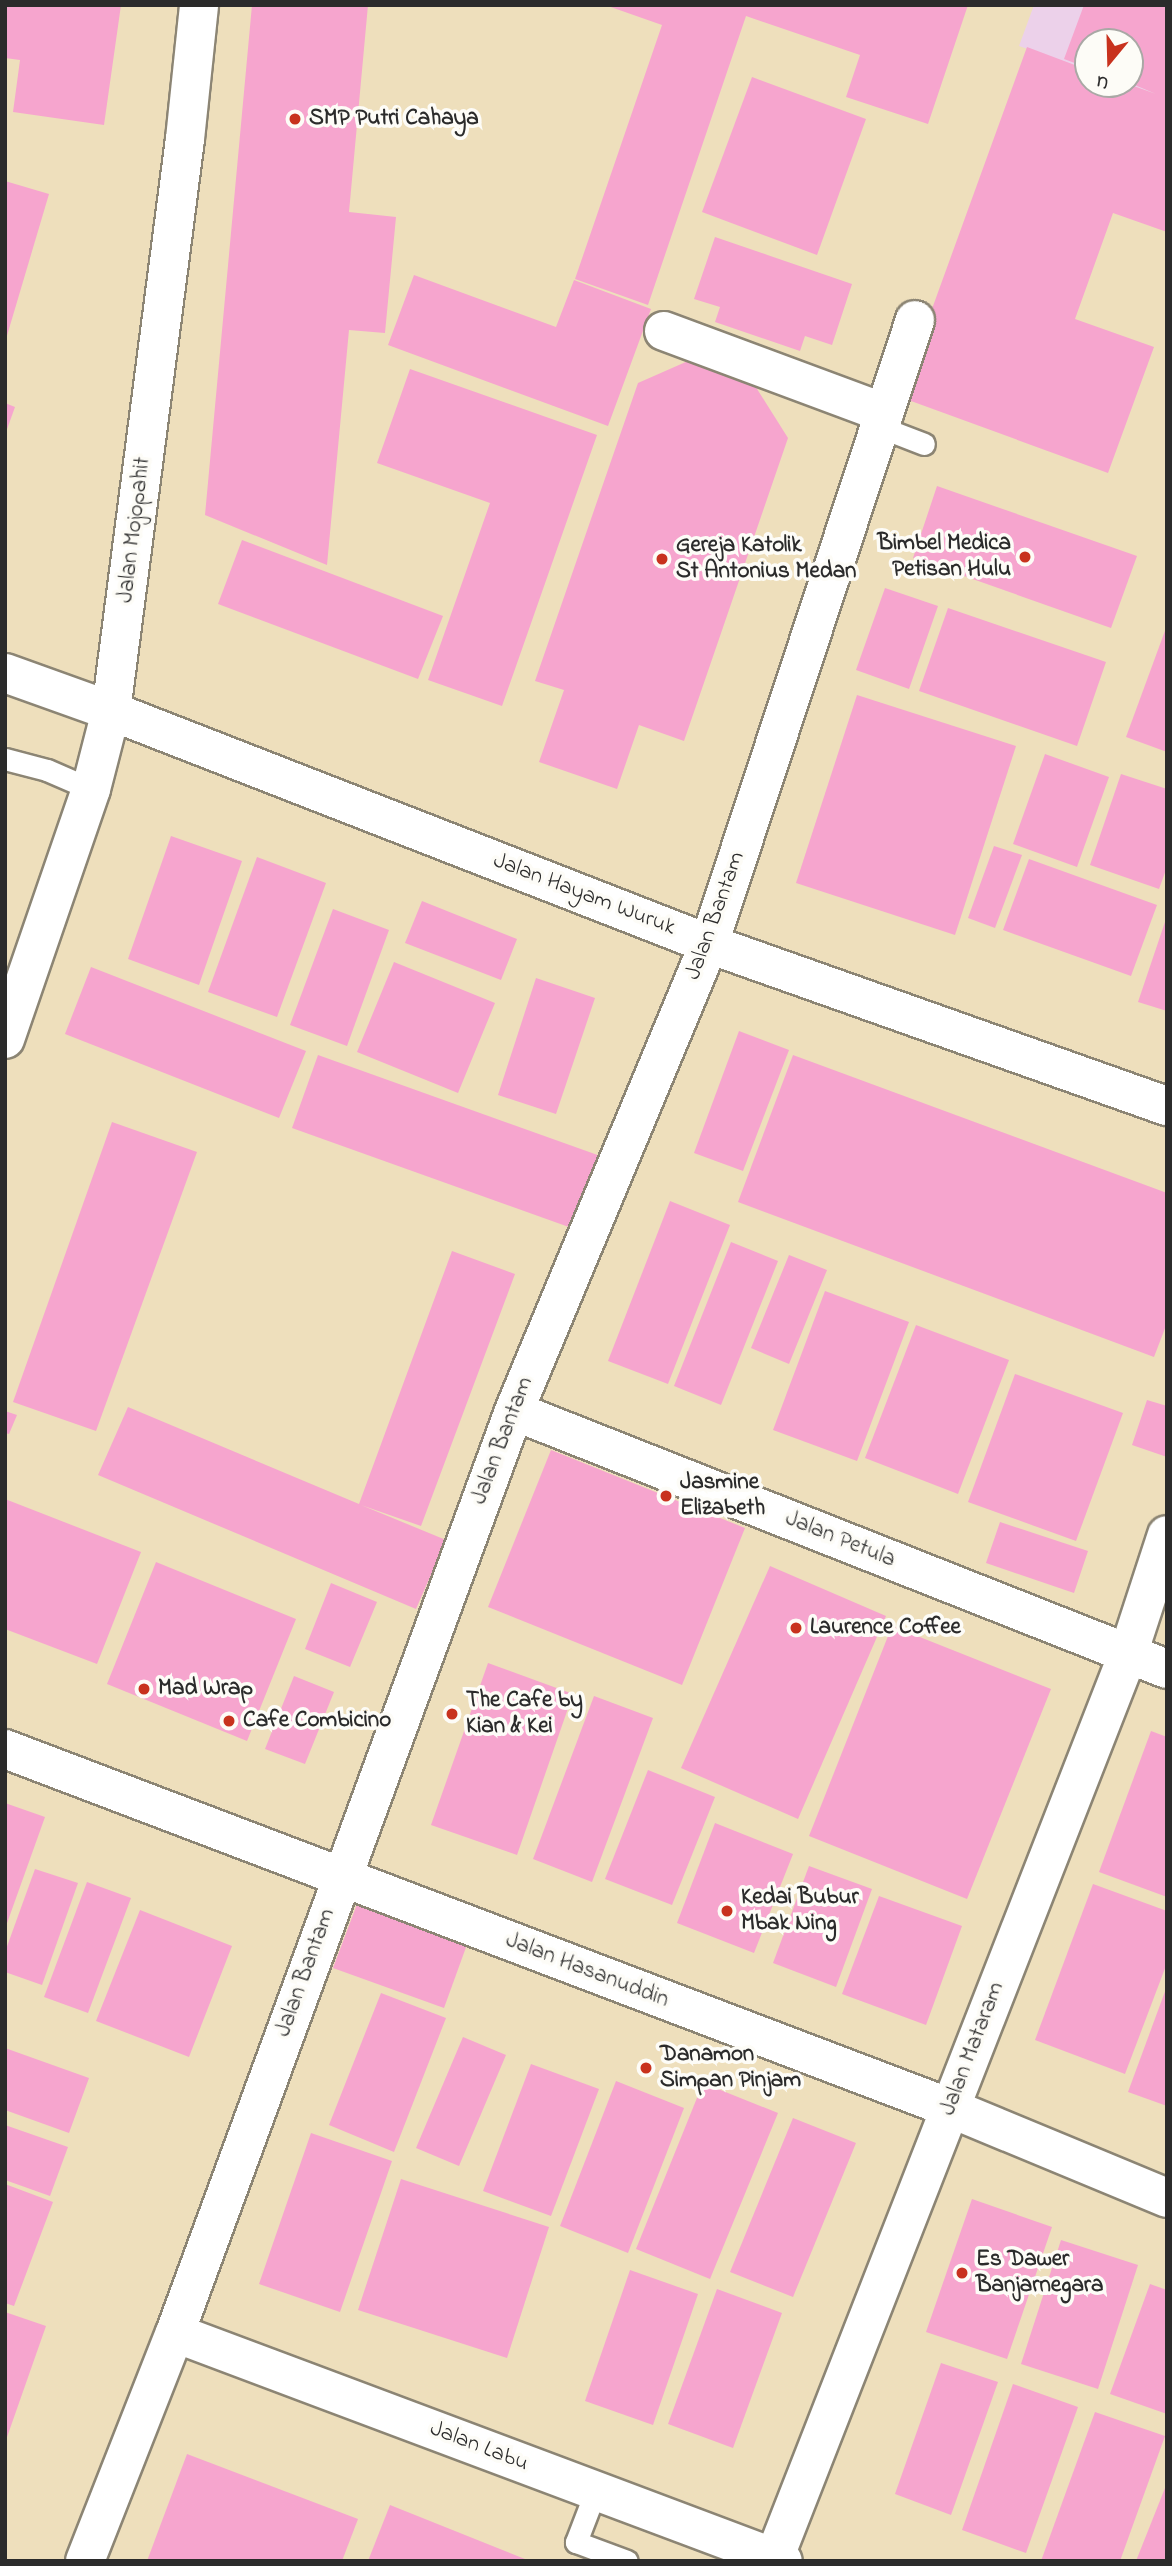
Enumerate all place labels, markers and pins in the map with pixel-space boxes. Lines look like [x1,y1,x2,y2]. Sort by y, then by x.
place label: SMP Putri Cahaya [309,105,479,133]
marker: SMP Putri Cahaya [287,111,303,127]
place label: Bimbel Medica Petisan Hulu [878,530,1011,584]
place label: Gereja Katolik St Antonius Medan [676,532,856,586]
marker: Bimbel Medica Petisan Hulu [1017,549,1033,565]
marker: Gereja Katolik St Antonius Medan [654,551,670,567]
place label: Jasmine Elizabeth [680,1469,765,1523]
marker: Jasmine Elizabeth [658,1488,674,1504]
place label: Laurence Coffee [810,1614,961,1642]
marker: Laurence Coffee [788,1620,804,1636]
place label: Mad Wrap [158,1675,253,1703]
marker: Mad Wrap [136,1681,152,1697]
place label: The Cafe by Kian & Kei [466,1687,583,1741]
marker: The Cafe by Kian & Kei [444,1706,460,1722]
place label: Cafe Combicino [243,1707,391,1735]
marker: Cafe Combicino [221,1713,237,1729]
place label: Kedai Bubur Mbak Ning [741,1884,859,1938]
marker: Kedai Bubur Mbak Ning [719,1903,735,1919]
place label: Danamon Simpan Pinjam [660,2041,801,2095]
marker: Danamon Simpan Pinjam [638,2060,654,2076]
place label: Es Dawer Banjarnegara [976,2246,1103,2300]
marker: Es Dawer Banjarnegara [954,2265,970,2281]

